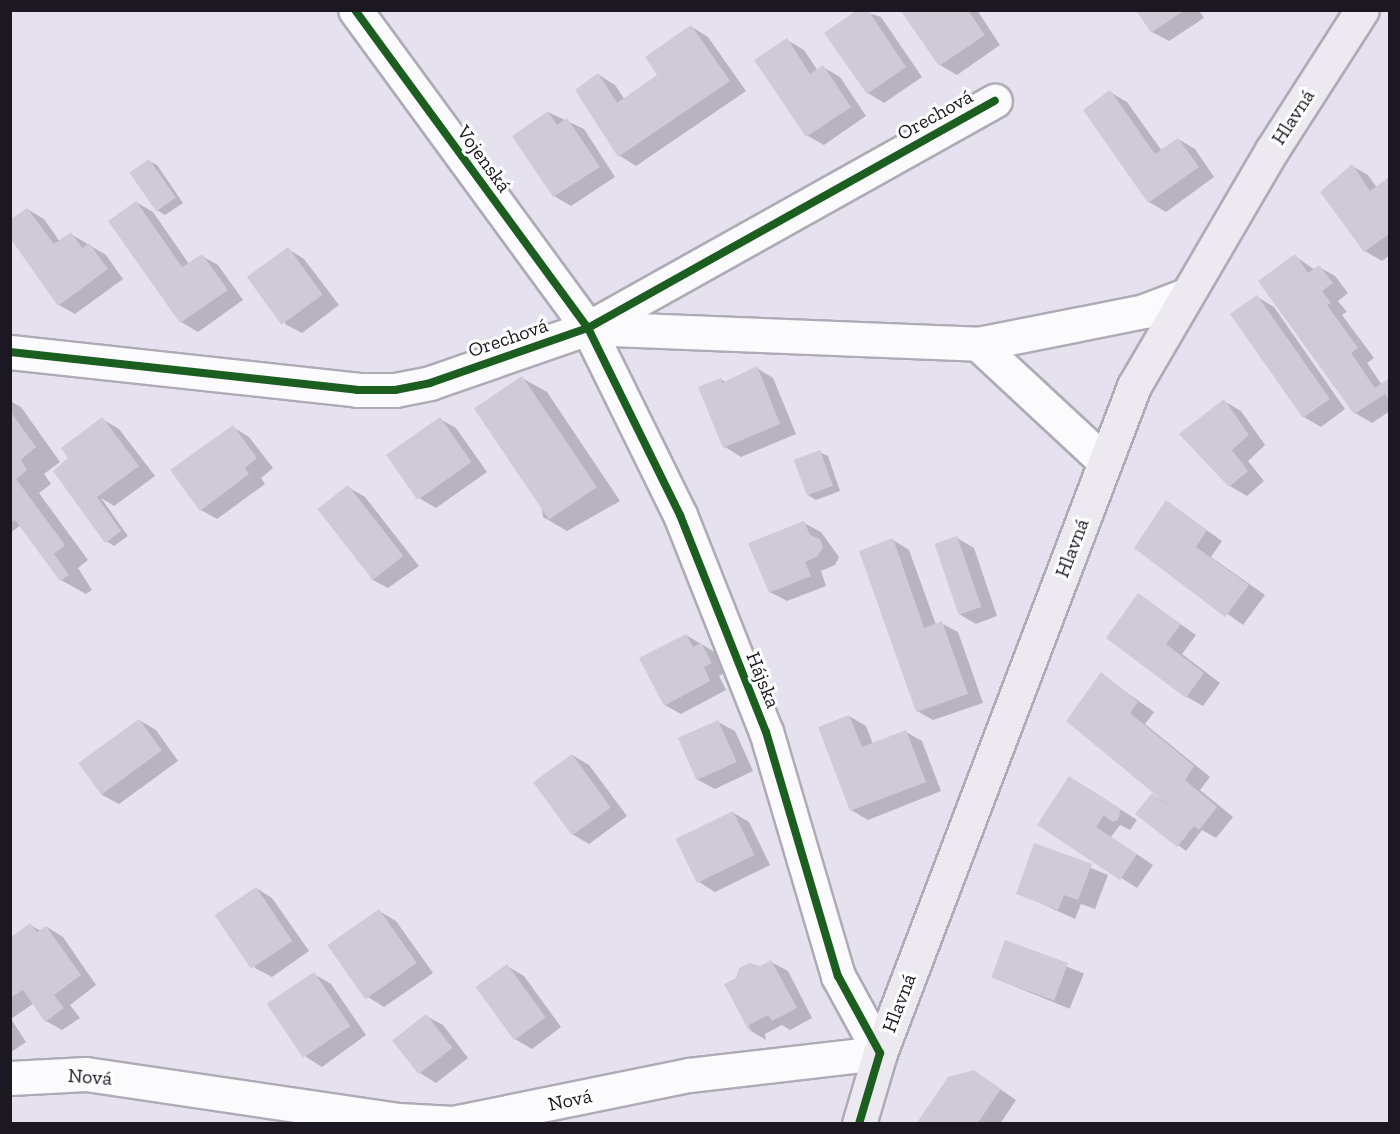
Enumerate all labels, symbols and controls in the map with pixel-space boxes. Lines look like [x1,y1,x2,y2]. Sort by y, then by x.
street label: Orechová [893,84,977,146]
street label: Hlavná [1266,85,1320,149]
street label: Vojenská [452,121,516,197]
street label: Orechová [465,313,551,363]
street label: Hlavná [1050,515,1094,581]
street label: Hájska [741,648,785,712]
street label: Hlavná [877,970,921,1036]
street label: Nová [67,1063,113,1091]
street label: Nová [546,1084,594,1116]

